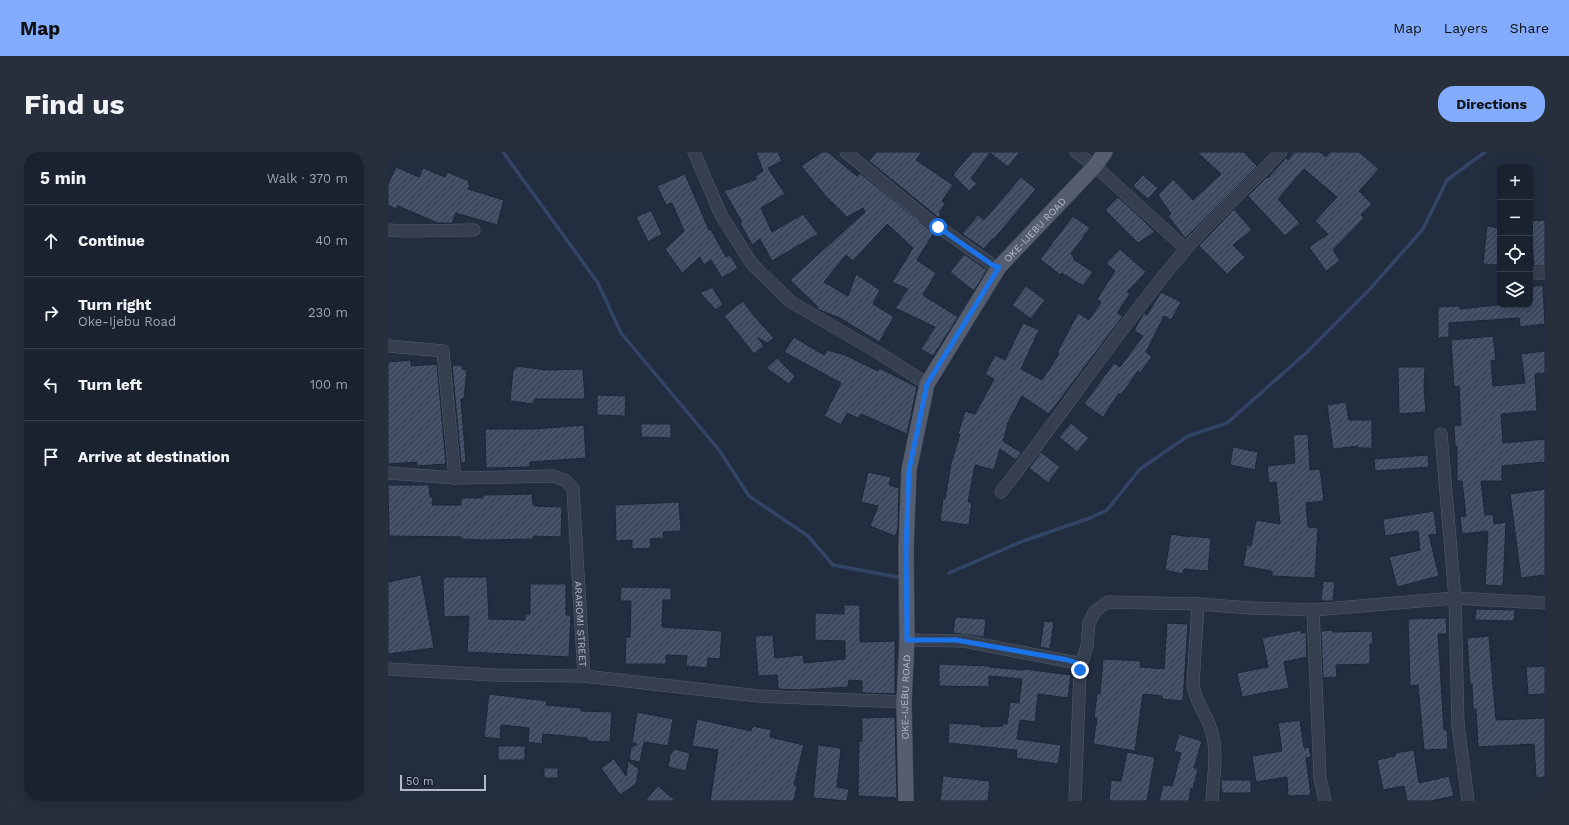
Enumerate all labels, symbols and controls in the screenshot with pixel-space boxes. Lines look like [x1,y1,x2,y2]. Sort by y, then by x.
text: Map [20,17,60,40]
text: Map [1393,20,1422,36]
text: Layers [1444,20,1488,36]
text: Share [1510,20,1549,36]
button: Directions [1438,86,1545,122]
text: Find us [24,88,124,121]
map controls [1497,164,1533,308]
button: + [1497,164,1533,200]
text: 5 min [40,168,86,188]
text: Walk · 370 m [267,171,348,186]
street label: OKE-IJEBU ROAD [1001,195,1068,264]
button: − [1497,200,1533,236]
route start [929,218,947,236]
icon: ahead [40,230,62,252]
text: Continue [78,232,145,250]
text: 40 m [315,233,348,248]
button: locate [1497,236,1533,272]
button: layers [1497,272,1533,308]
text: Turn right [78,296,151,314]
icon: right [40,302,62,324]
text: 230 m [308,305,348,320]
text: Oke-Ijebu Road [78,314,176,329]
icon: left [40,374,62,396]
text: Turn left [78,376,142,394]
text: 100 m [310,377,348,392]
icon: arrive [40,446,62,468]
text: Arrive at destination [78,448,230,466]
street label: ARAROMI STREET [573,580,589,667]
street label: OKE-IJEBU ROAD [898,654,912,740]
route end [1071,661,1089,679]
scale bar [400,773,486,792]
text: 50 m [406,775,433,788]

